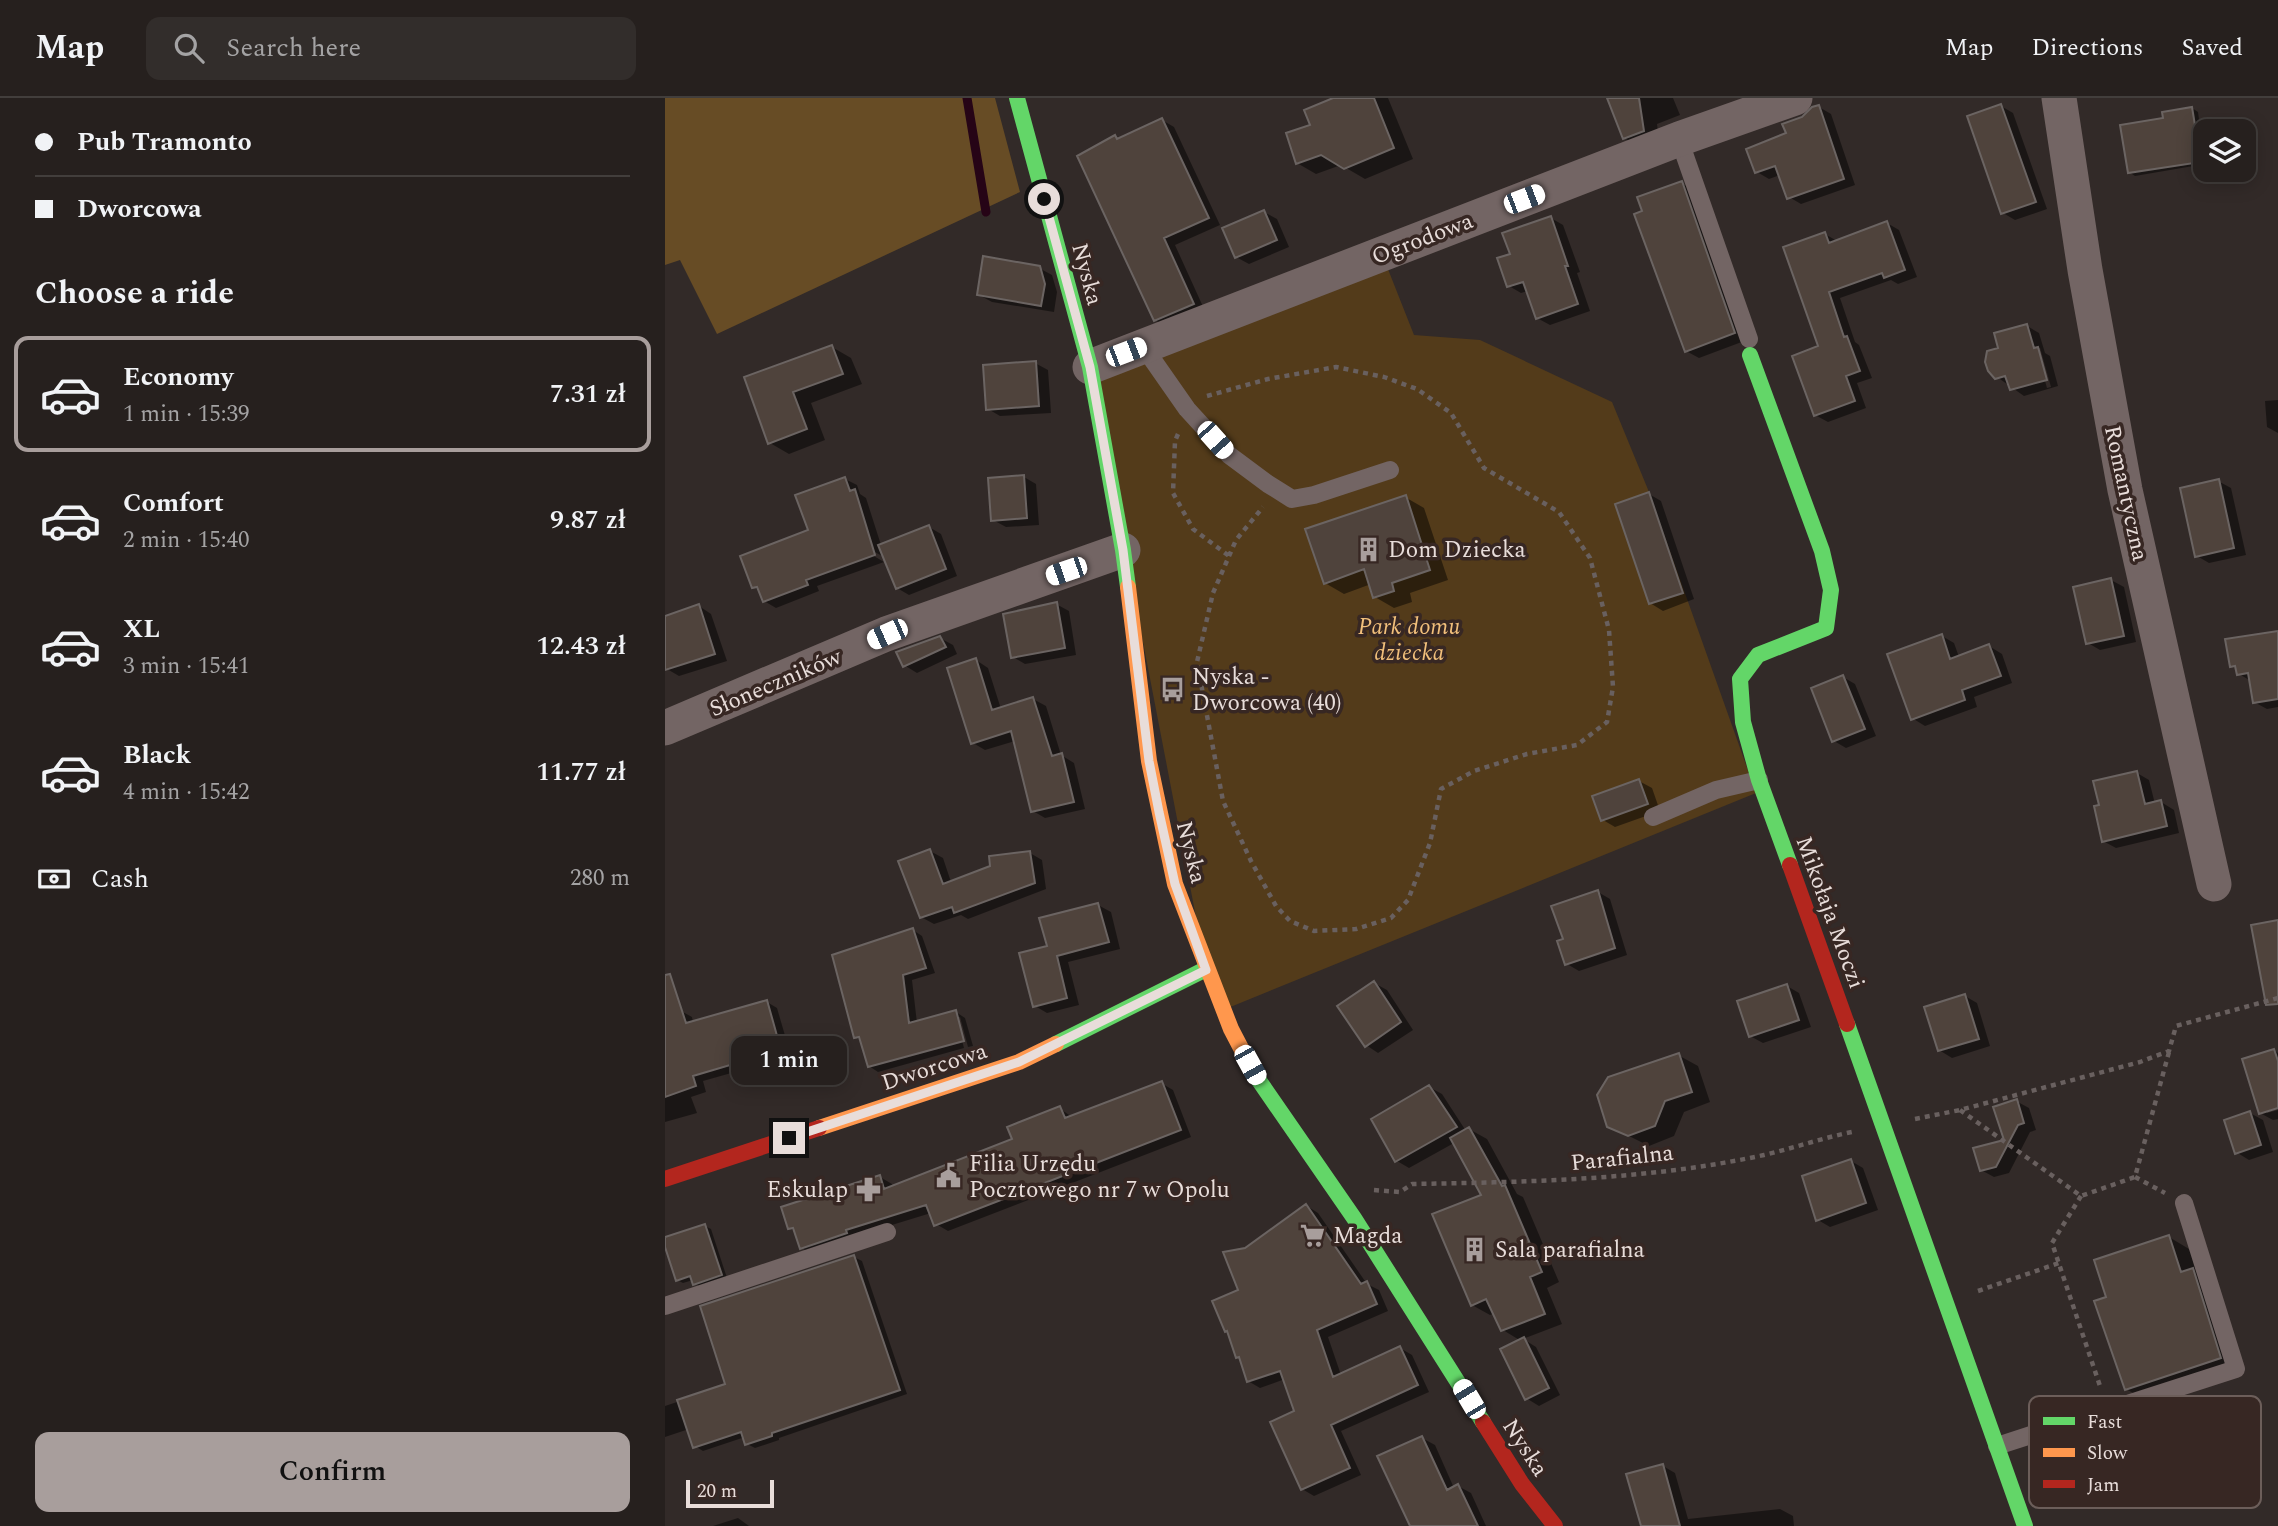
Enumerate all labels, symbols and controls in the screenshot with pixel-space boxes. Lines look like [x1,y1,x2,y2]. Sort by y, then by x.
search box [146,17,636,80]
text: Map [35,23,104,73]
text: Search here [226,28,361,68]
icon: search [170,29,208,67]
text: Map [1945,30,1993,66]
text: Directions [2031,30,2143,66]
text: Saved [2181,30,2243,66]
map controls [2193,119,2256,182]
button: layers [2193,119,2256,182]
text: Pub Tramonto [77,122,252,162]
car [1501,182,1548,216]
route start [1028,183,1060,215]
text: Dworcowa [77,189,202,229]
street label: Ogrodowa [1367,204,1478,275]
street label: Nyska [1061,239,1112,309]
text: Choose a ride [35,269,234,318]
car [1103,335,1150,369]
text: Economy [123,357,233,397]
icon: car [39,363,102,426]
text: 7.31 zł [550,374,626,414]
text: 1 min · 15:39 [123,397,250,432]
car [1194,417,1237,463]
street label: Romantyczna [2094,422,2157,564]
text: Comfort [123,483,224,523]
icon: car [39,489,102,552]
text: 9.87 zł [550,500,626,540]
text: 2 min · 15:40 [123,523,250,558]
place label: Dom Dziecka [1388,533,1526,568]
building icon: Dom Dziecka [1354,535,1382,563]
car [1043,554,1090,588]
text: XL [123,609,160,649]
park label: Park domu dziecka [1358,610,1460,671]
icon: car [39,615,102,678]
car [864,616,911,652]
text: 12.43 zł [536,626,626,666]
street label: Słoneczników [704,640,848,727]
text: 3 min · 15:41 [123,649,250,684]
place label: Nyska - Dworcowa (40) [1192,660,1341,721]
bus stop icon: Nyska - Dworcowa (40) [1158,675,1186,703]
text: Black [123,735,191,775]
icon: car [39,741,102,804]
text: 11.77 zł [536,752,626,792]
text: 4 min · 15:42 [123,775,250,810]
street label: Nyska [1166,818,1215,887]
street label: Mikołaja Moczi [1786,831,1873,994]
text: Cash [91,859,149,899]
icon: cash [35,860,73,898]
text: 280 m [570,861,630,896]
street label: Dworcowa [877,1034,992,1101]
callout: 1 min [731,1037,847,1086]
car [1231,1042,1270,1088]
text: 1 min [759,1043,819,1078]
route end [773,1122,805,1154]
street label: Parafialna [1569,1136,1675,1181]
place label: Filia Urzędu Pocztowego nr 7 w Opolu [969,1147,1230,1208]
public building icon: Filia Urzędu Pocztowego nr 7 w Opolu [935,1162,963,1190]
place label: Eskulap [767,1173,848,1208]
pharmacy icon: Eskulap [854,1175,882,1203]
place label: Magda [1333,1219,1403,1254]
supermarket icon: Magda [1299,1221,1327,1249]
place label: Sala parafialna [1495,1233,1645,1268]
building icon: Sala parafialna [1461,1235,1489,1263]
car [1450,1376,1489,1422]
legend [2029,1396,2261,1508]
text: Fast [2087,1408,2123,1437]
street label: Nyska [1493,1412,1557,1484]
button: Confirm [35,1432,630,1512]
text: Slow [2087,1439,2128,1468]
text: Jam [2087,1471,2119,1500]
scale bar [686,1477,773,1509]
text: 20 m [697,1477,737,1506]

